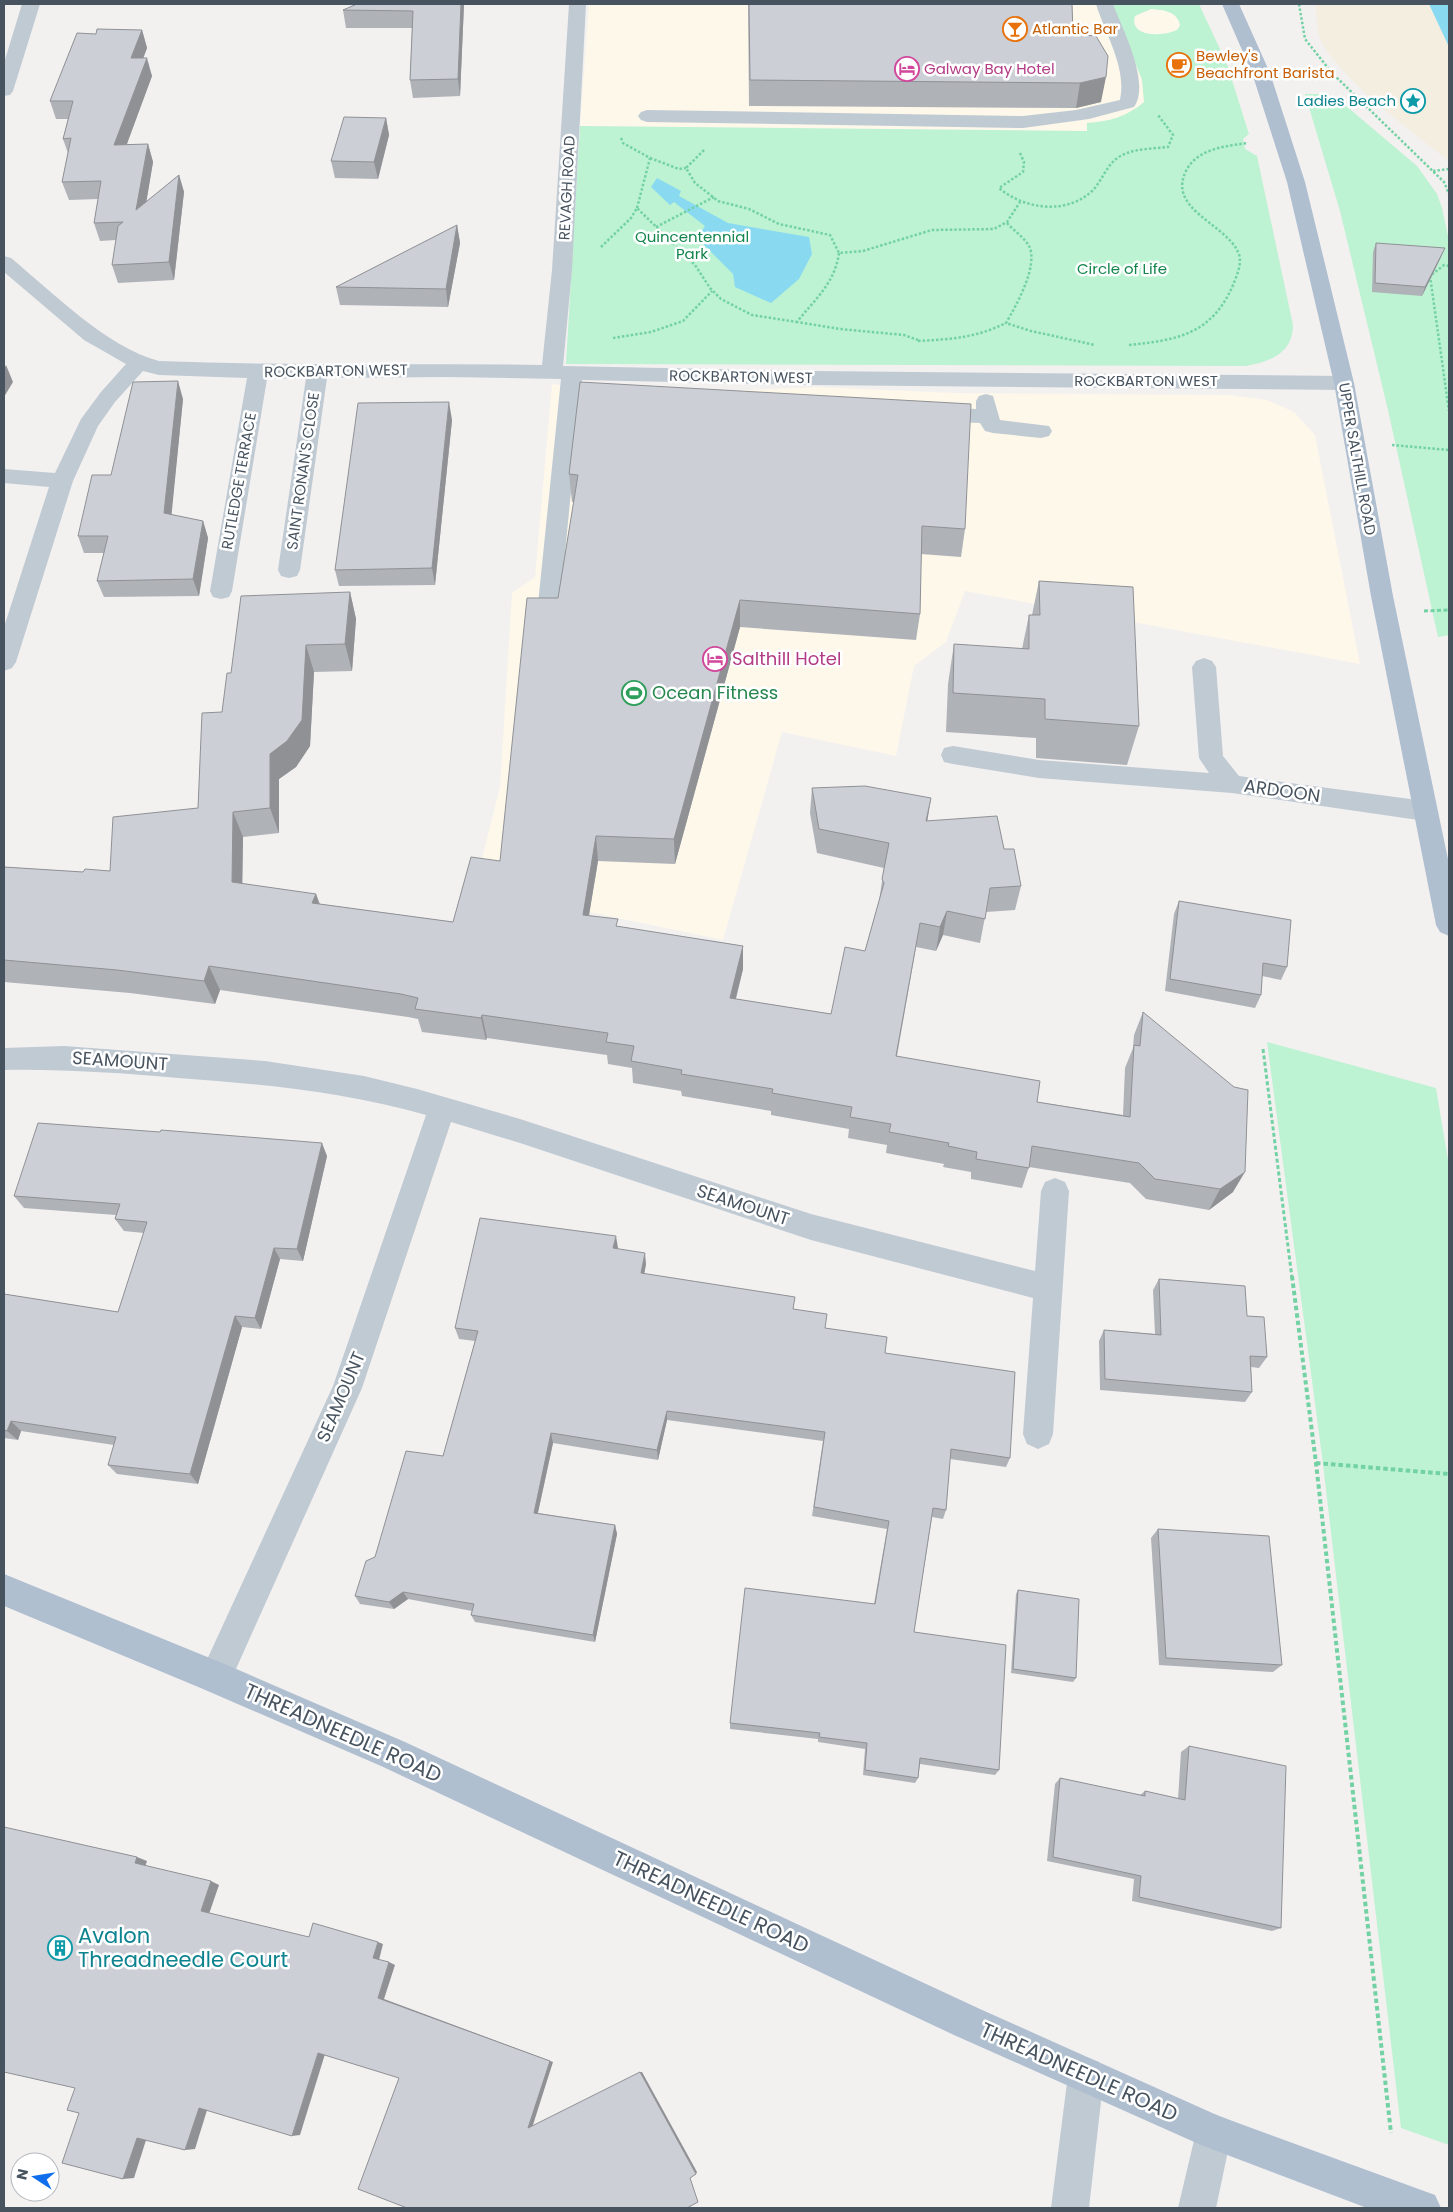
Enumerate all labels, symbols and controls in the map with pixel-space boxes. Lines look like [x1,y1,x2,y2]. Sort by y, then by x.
bar icon: Atlantic Bar [1002,16,1028,42]
place label: Atlantic Bar [1032,18,1119,39]
place label: Bewley's Beachfront Barista [1196,45,1335,83]
cafe icon: Bewley's Beachfront Barista [1166,52,1192,78]
hotel icon: Galway Bay Hotel [894,56,920,82]
place label: Galway Bay Hotel [924,58,1055,79]
place icon: Ladies Beach [1400,88,1426,114]
place label: Ladies Beach [1297,90,1396,111]
street label: REVAGH ROAD [553,135,580,241]
park label: Quincentennial Park [635,226,749,264]
park label: Circle of Life [1077,258,1167,279]
street label: ROCKBARTON WEST [264,359,408,382]
street label: ROCKBARTON WEST [669,365,813,388]
street label: ROCKBARTON WEST [1074,370,1218,391]
street label: UPPER SALTHILL ROAD [1334,381,1381,537]
street label: SAINT RONAN'S CLOSE [281,391,324,551]
street label: RUTLEDGE TERRACE [216,411,261,551]
hotel icon: Salthill Hotel [702,646,728,672]
place label: Salthill Hotel [732,646,841,671]
sports icon: Ocean Fitness [621,680,647,706]
place label: Ocean Fitness [652,680,778,705]
street label: ARDOON [1242,773,1322,808]
street label: SEAMOUNT [71,1045,169,1076]
street label: SEAMOUNT [694,1178,793,1231]
street label: SEAMOUNT [310,1347,371,1446]
street label: THREADNEEDLE ROAD [240,1676,447,1789]
street label: THREADNEEDLE ROAD [608,1843,814,1960]
place label: Avalon Threadneedle Court [78,1921,288,1974]
building icon: Avalon Threadneedle Court [47,1935,73,1961]
street label: THREADNEEDLE ROAD [976,2015,1183,2128]
north arrow [10,2152,60,2202]
text: N [11,2167,33,2182]

